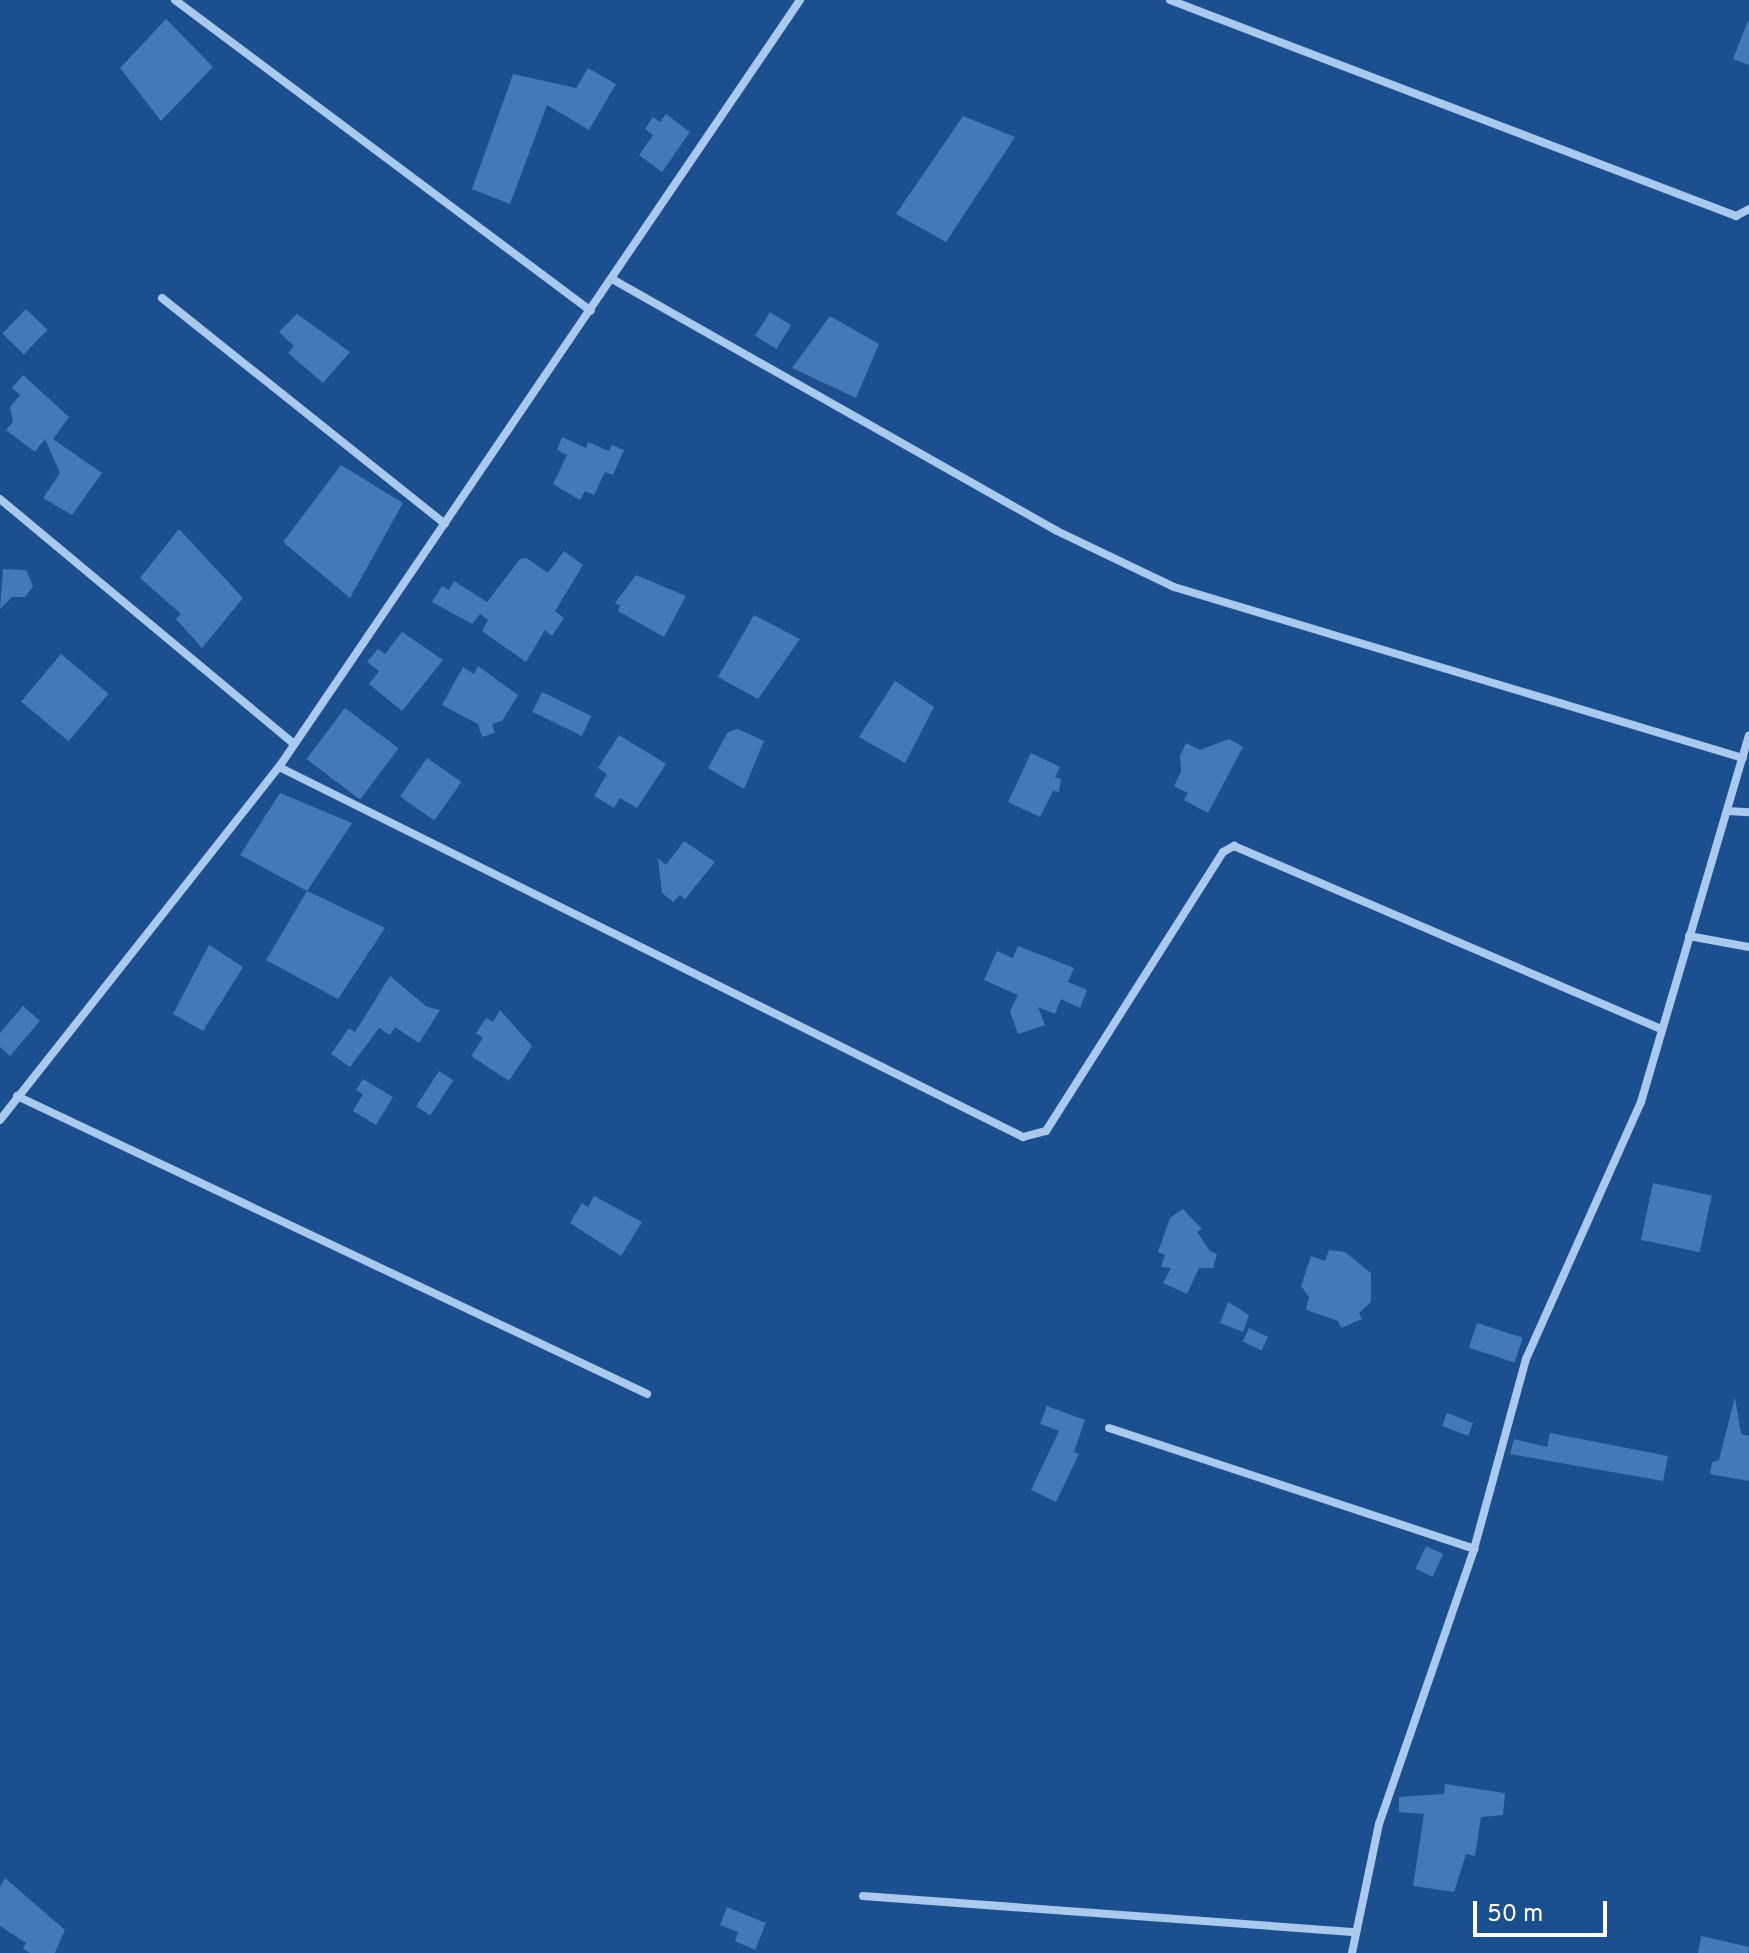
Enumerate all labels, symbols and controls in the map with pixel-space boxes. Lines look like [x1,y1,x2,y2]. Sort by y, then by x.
scale bar [1477,1885,1611,1935]
text: 50 m [1487,1900,1543,1930]

